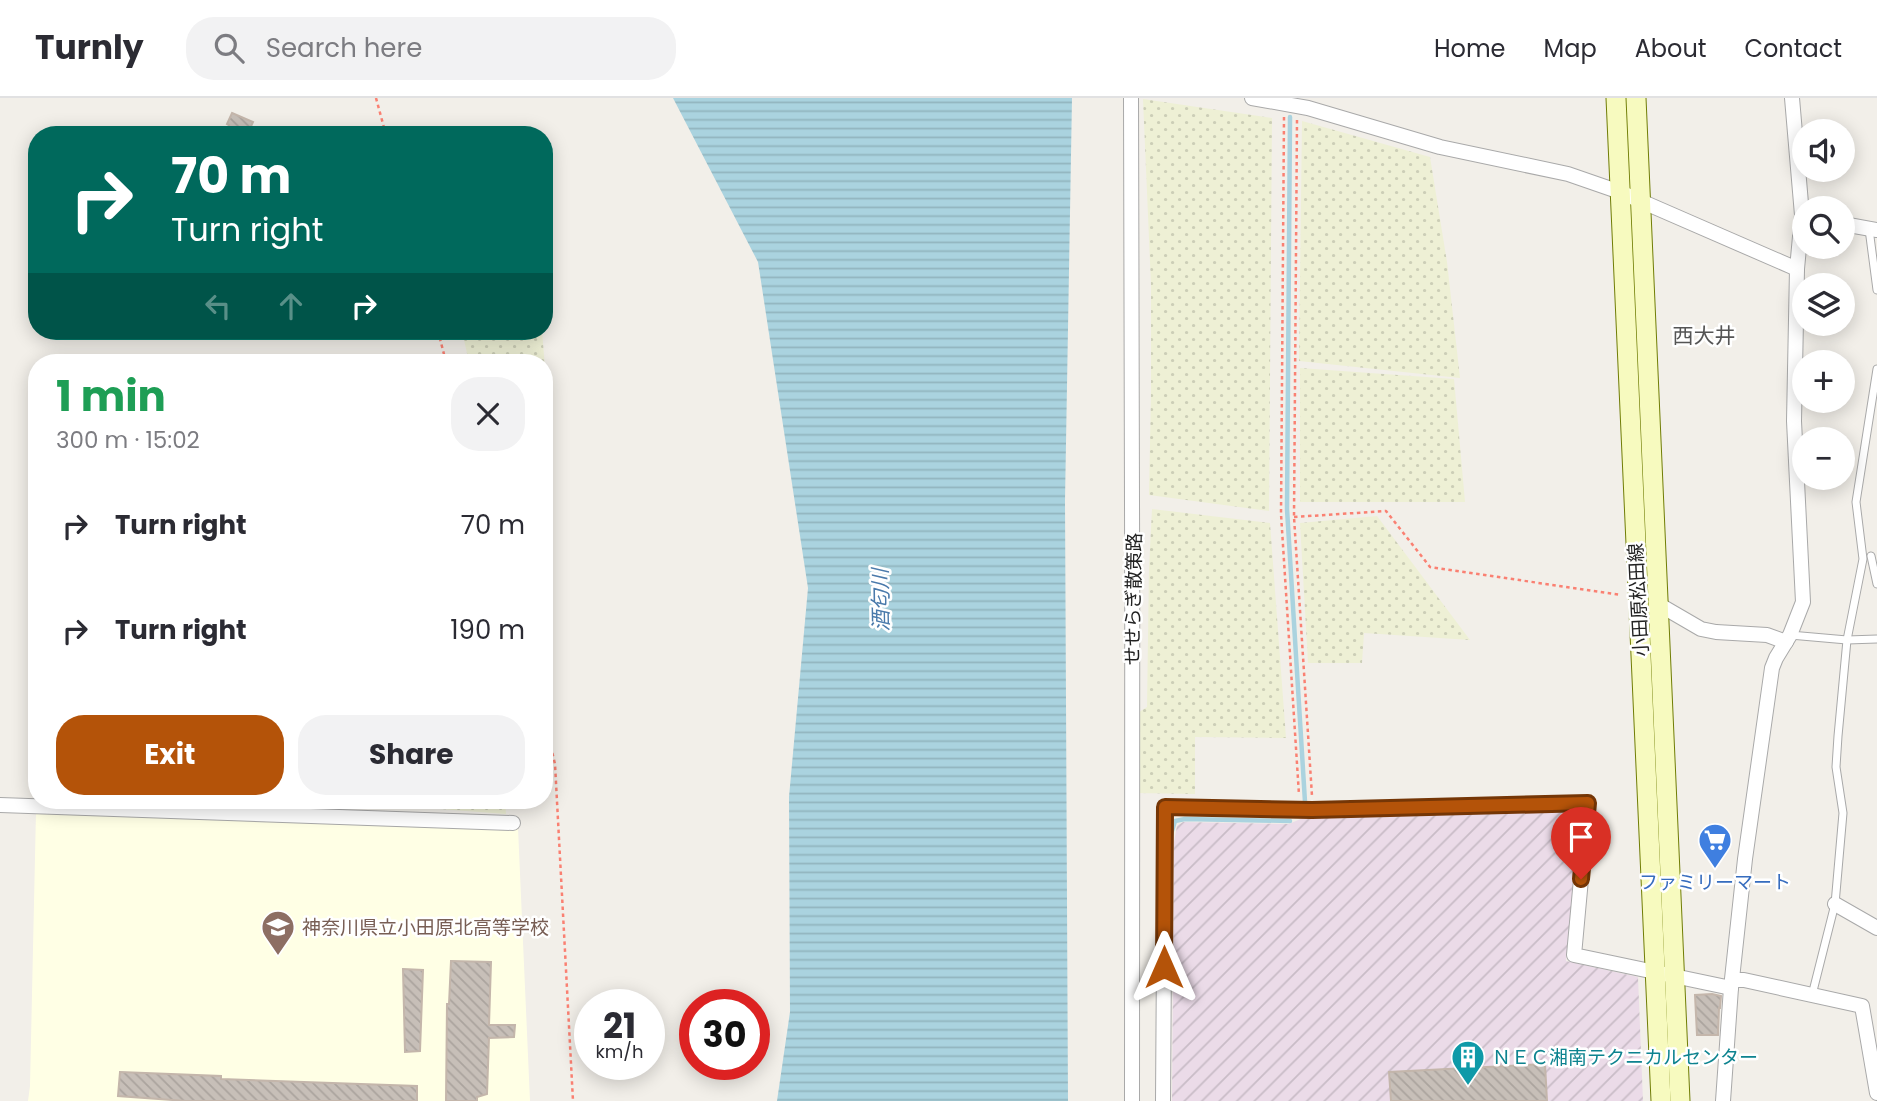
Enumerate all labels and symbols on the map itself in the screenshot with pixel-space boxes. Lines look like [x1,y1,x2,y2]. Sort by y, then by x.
district label: 西大井 [1673,321,1736,350]
street label: せせらぎ散策路 [1119,532,1148,666]
street label: 小田原松田線 [1622,542,1655,658]
water label: 酒匂川 [865,566,896,632]
pin [1551,807,1611,879]
supermarket icon: ファミリーマート [1696,821,1734,870]
place label: ファミリーマート [1639,869,1791,896]
school or university icon: 神奈川県立小田原北高等学校 [259,908,297,957]
place label: 神奈川県立小田原北高等学校 [302,914,549,941]
position arrow [1127,930,1201,1004]
speed limit sign: 30 [679,989,770,1080]
building icon: ＮＥＣ湘南テクニカルセンター [1449,1038,1487,1087]
place label: ＮＥＣ湘南テクニカルセンター [1492,1044,1758,1071]

